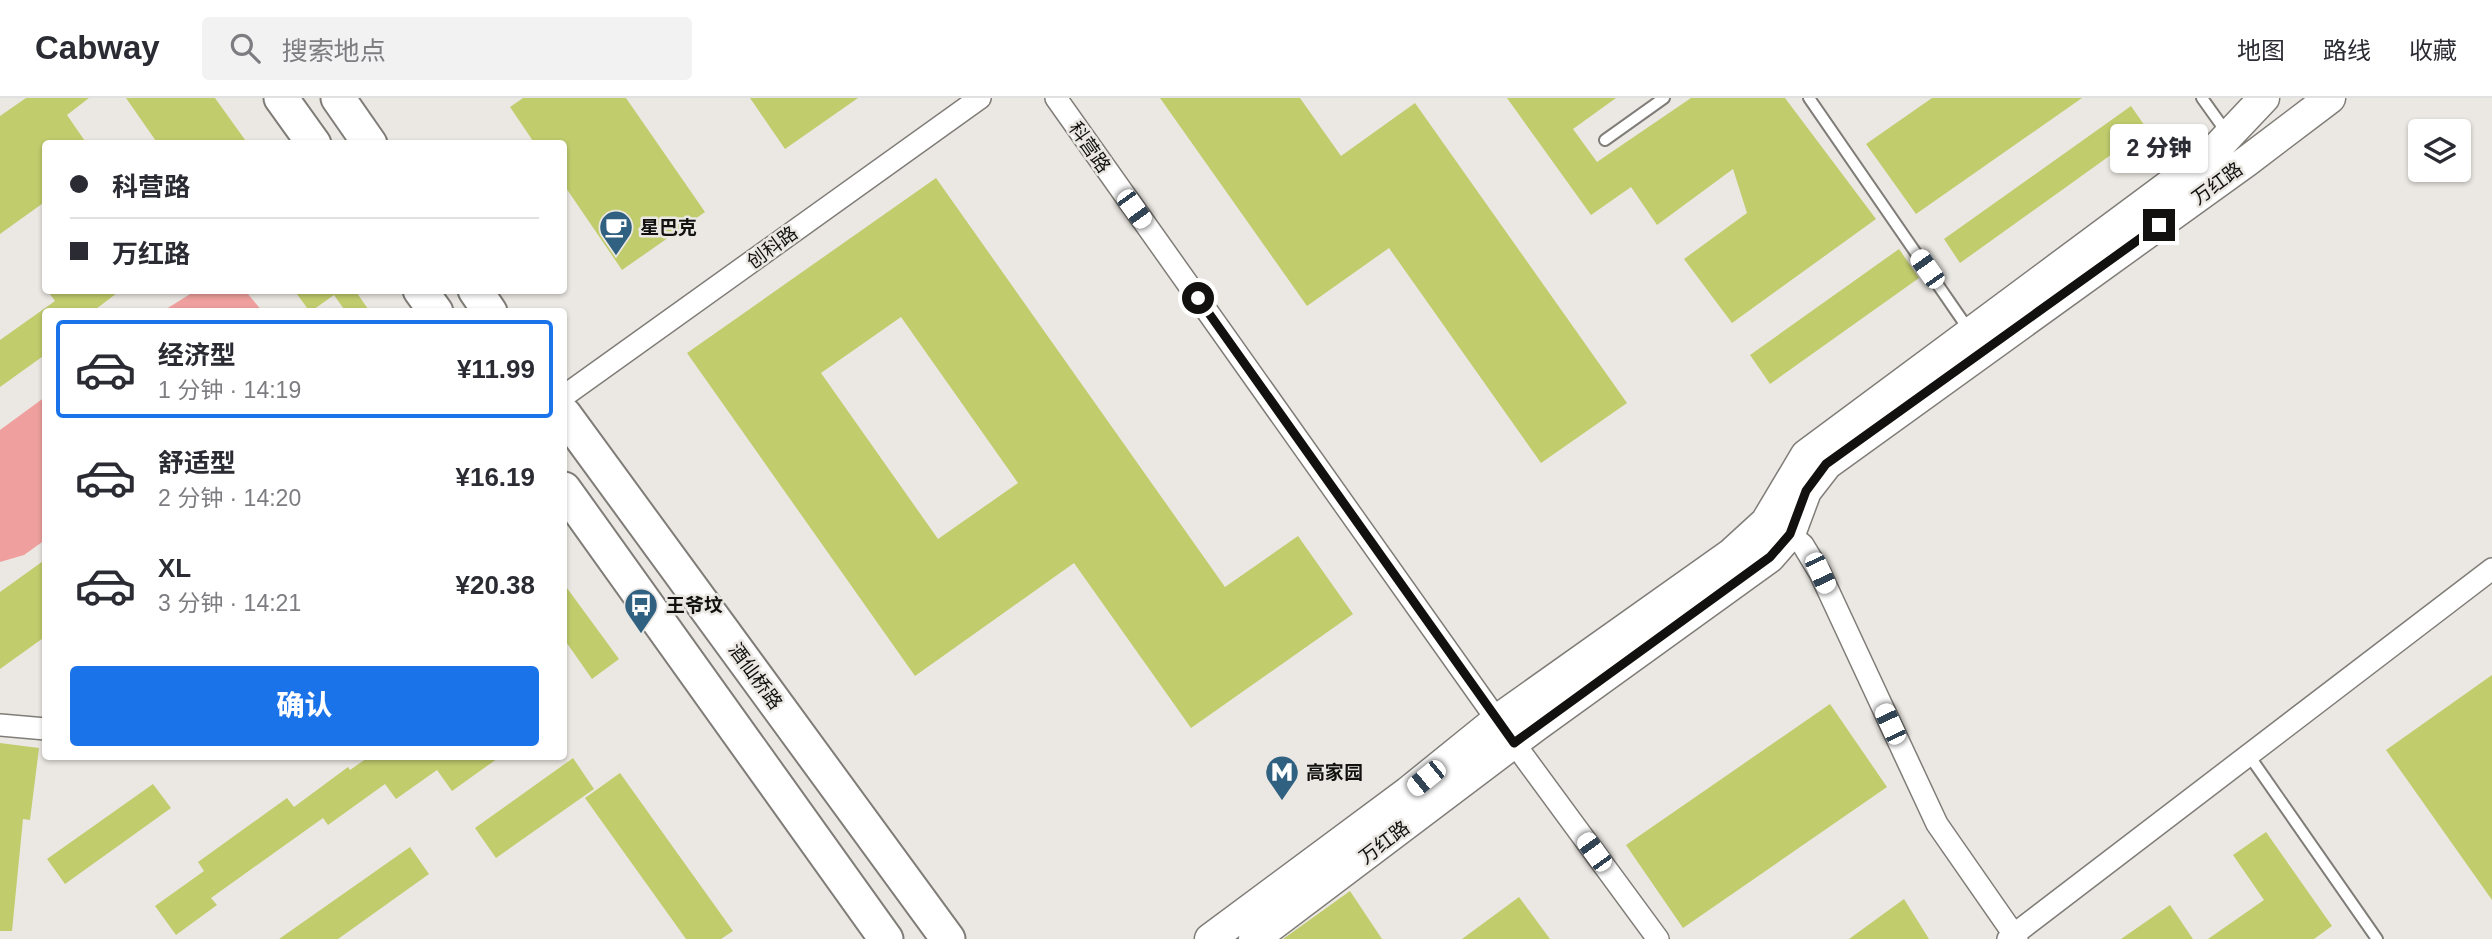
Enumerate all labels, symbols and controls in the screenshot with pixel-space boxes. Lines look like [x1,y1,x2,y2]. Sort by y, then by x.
search box [202,17,692,80]
text: Cabway [35,29,160,66]
icon: search [226,29,264,67]
text: 搜索地点 [282,36,386,66]
text: 地图 [2237,37,2285,64]
text: 路线 [2323,37,2371,64]
text: 收藏 [2409,37,2457,64]
street label: 科营路 [1065,118,1115,177]
map controls [2408,119,2471,182]
button: layers [2408,119,2471,182]
callout: 2 分钟 [2110,123,2208,172]
text: 2 分钟 [2126,135,2192,161]
street label: 万红路 [2188,158,2247,209]
text: 科营路 [112,172,190,202]
car [1114,186,1155,232]
cafe icon: 星巴克 [597,208,635,257]
route end [2143,209,2175,241]
place label: 星巴克 [640,217,697,238]
street label: 创科路 [743,222,802,273]
text: 万红路 [112,239,190,269]
car [1907,246,1948,292]
route start [1182,282,1214,314]
icon: car [74,338,137,401]
text: 经济型 [158,340,236,370]
text: ¥11.99 [457,354,535,384]
text: 1 分钟 · 14:19 [158,377,301,403]
icon: car [74,446,137,509]
text: 舒适型 [158,448,236,478]
text: ¥16.19 [455,462,535,492]
text: 2 分钟 · 14:20 [158,485,301,511]
car [1802,550,1839,596]
text: XL [158,553,191,583]
icon: car [74,554,137,617]
text: ¥20.38 [455,570,535,600]
bus stop icon: 王爷坟 [622,586,660,635]
text: 3 分钟 · 14:21 [158,590,301,616]
place label: 王爷坟 [666,595,723,616]
street label: 酒仙桥路 [725,639,786,713]
button: 确认 [70,666,539,746]
car [1872,701,1909,747]
metro station icon: 高家园 [1263,753,1301,802]
car [1404,757,1449,799]
place label: 高家园 [1306,762,1363,783]
street label: 万红路 [1355,817,1413,868]
car [1574,829,1615,875]

